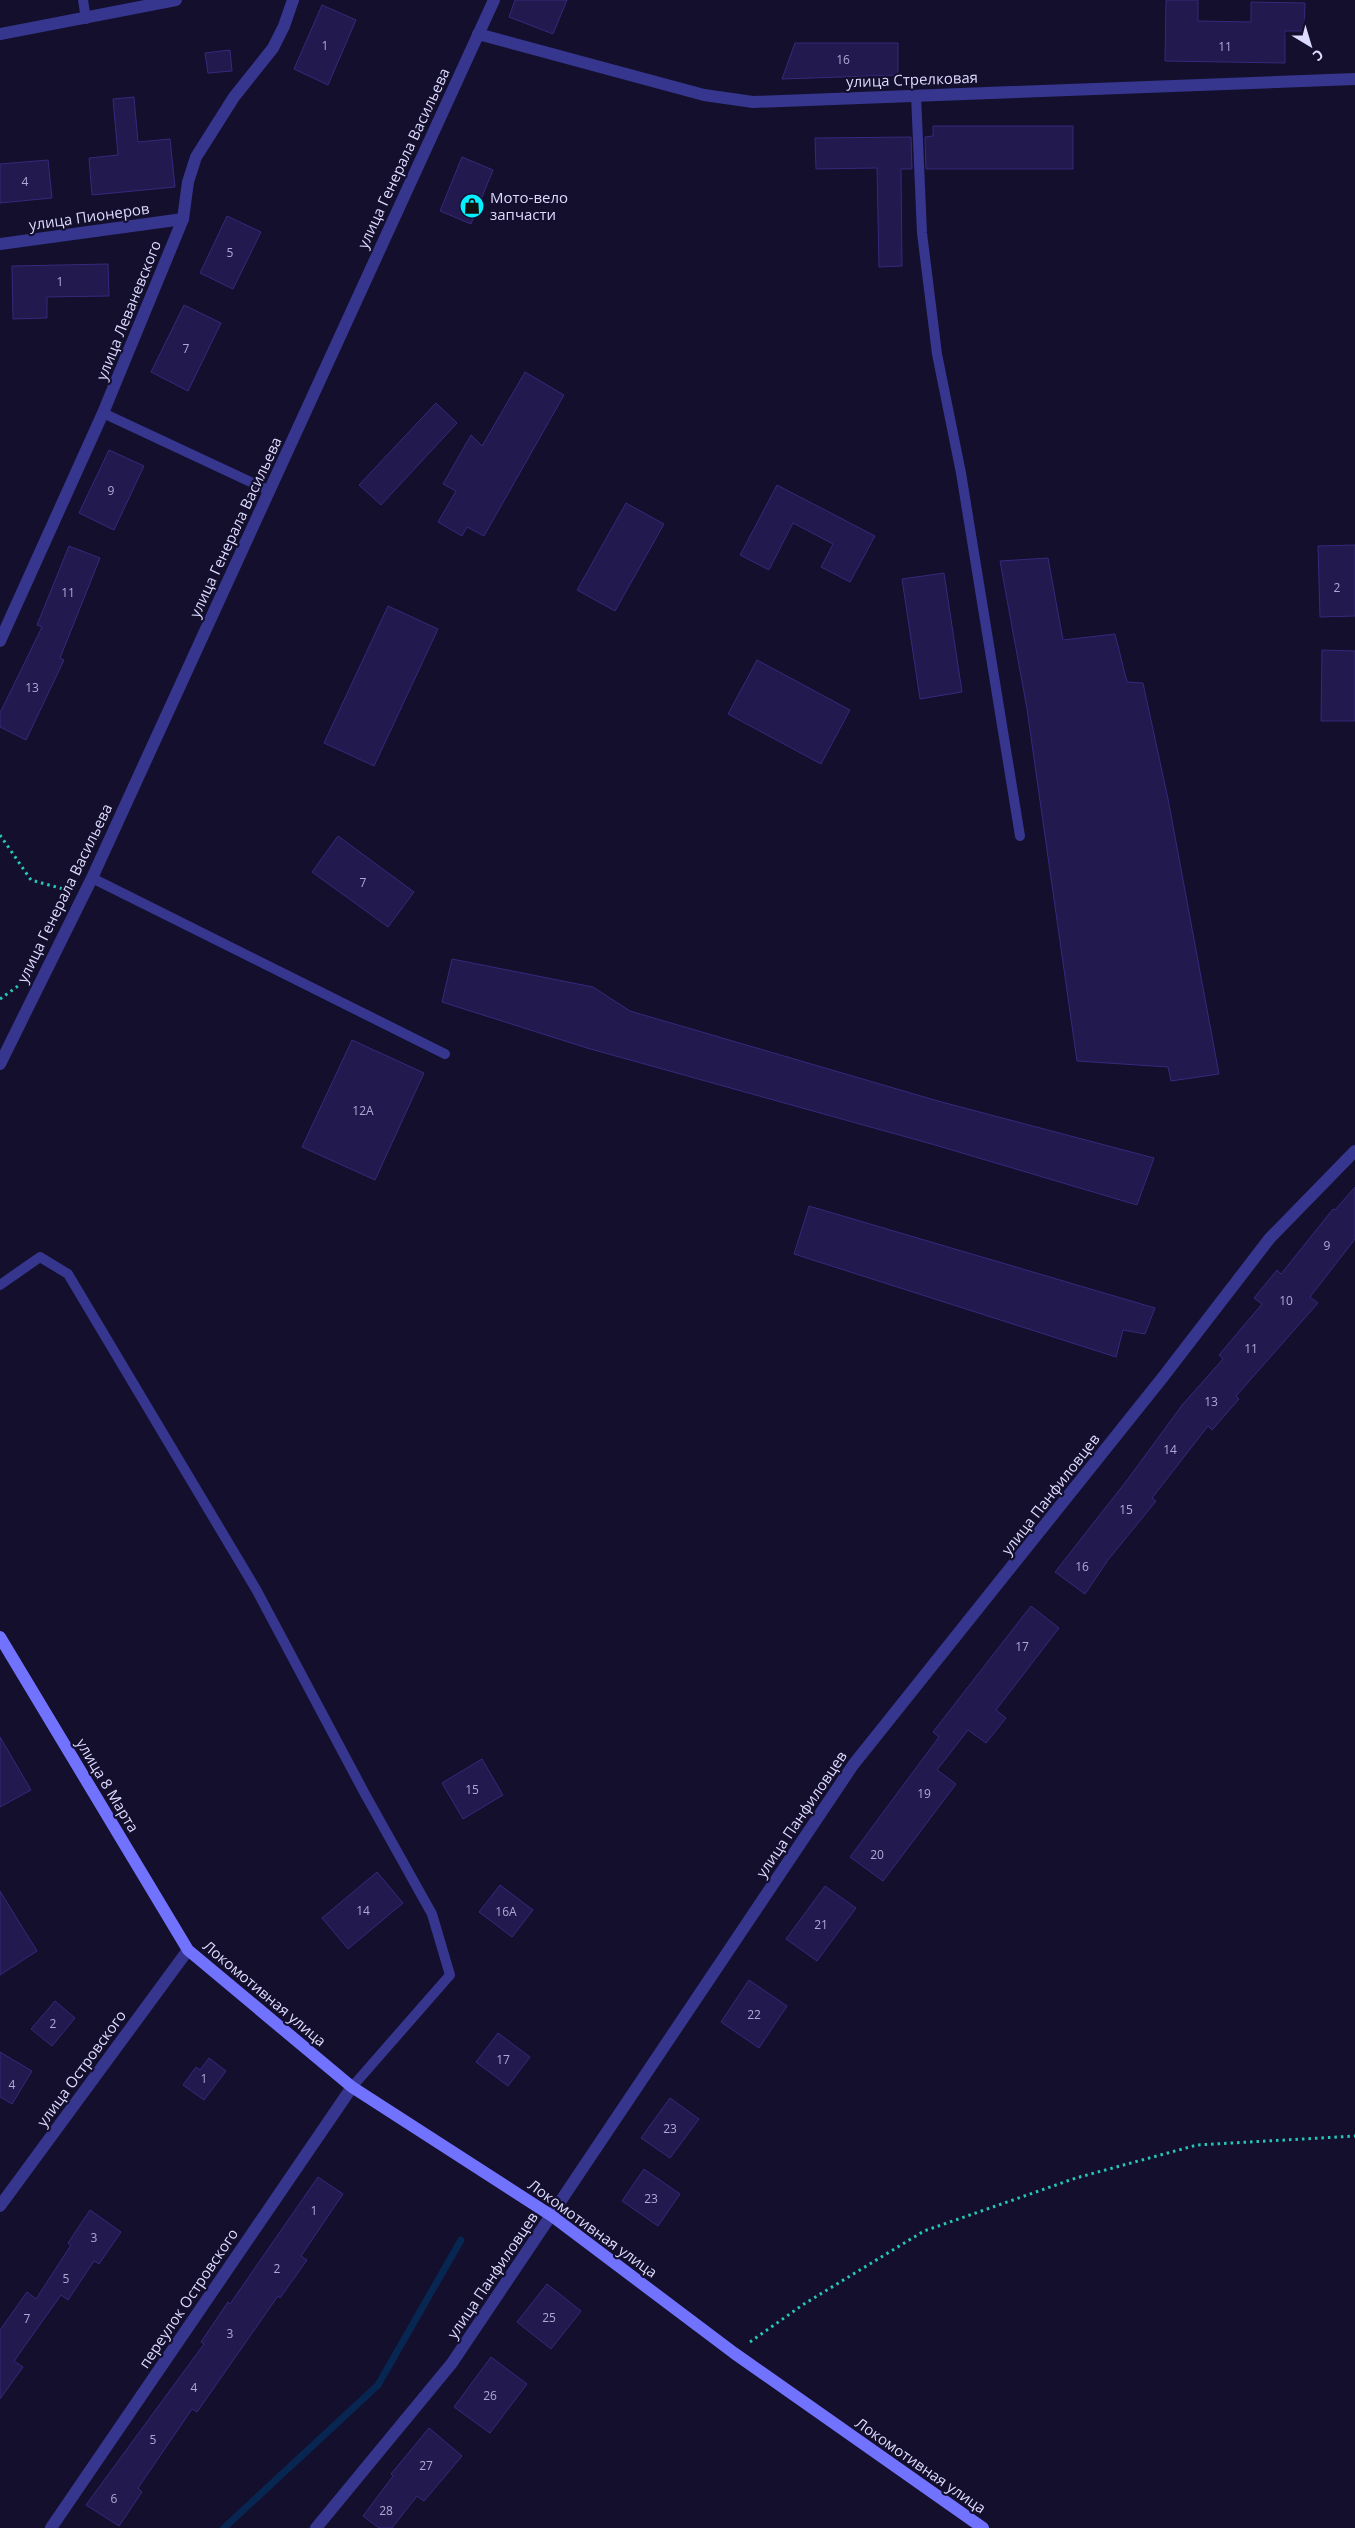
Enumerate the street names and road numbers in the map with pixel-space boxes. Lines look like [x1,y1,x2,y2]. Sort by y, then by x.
street label: улица Генерала Васильева [352,64,454,252]
street label: улица Стрелковая [846,67,978,91]
street label: улица Пионеров [27,198,151,234]
street label: улица Леваневского [91,237,165,383]
street label: улица Генерала Васильева [184,433,286,621]
street label: улица Генерала Васильева [12,800,116,986]
street label: улица Панфиловцев [996,1429,1104,1559]
street label: улица 8 Марта [72,1734,144,1836]
street label: улица Панфиловцев [751,1747,851,1881]
street label: Локомотивная улица [199,1936,331,2050]
street label: улица Островского [32,2006,130,2130]
street label: Локомотивная улица [524,2174,662,2282]
street label: улица Панфиловцев [442,2208,542,2342]
street label: переулок Островского [134,2224,242,2372]
street label: Локомотивная улица [852,2412,990,2518]

